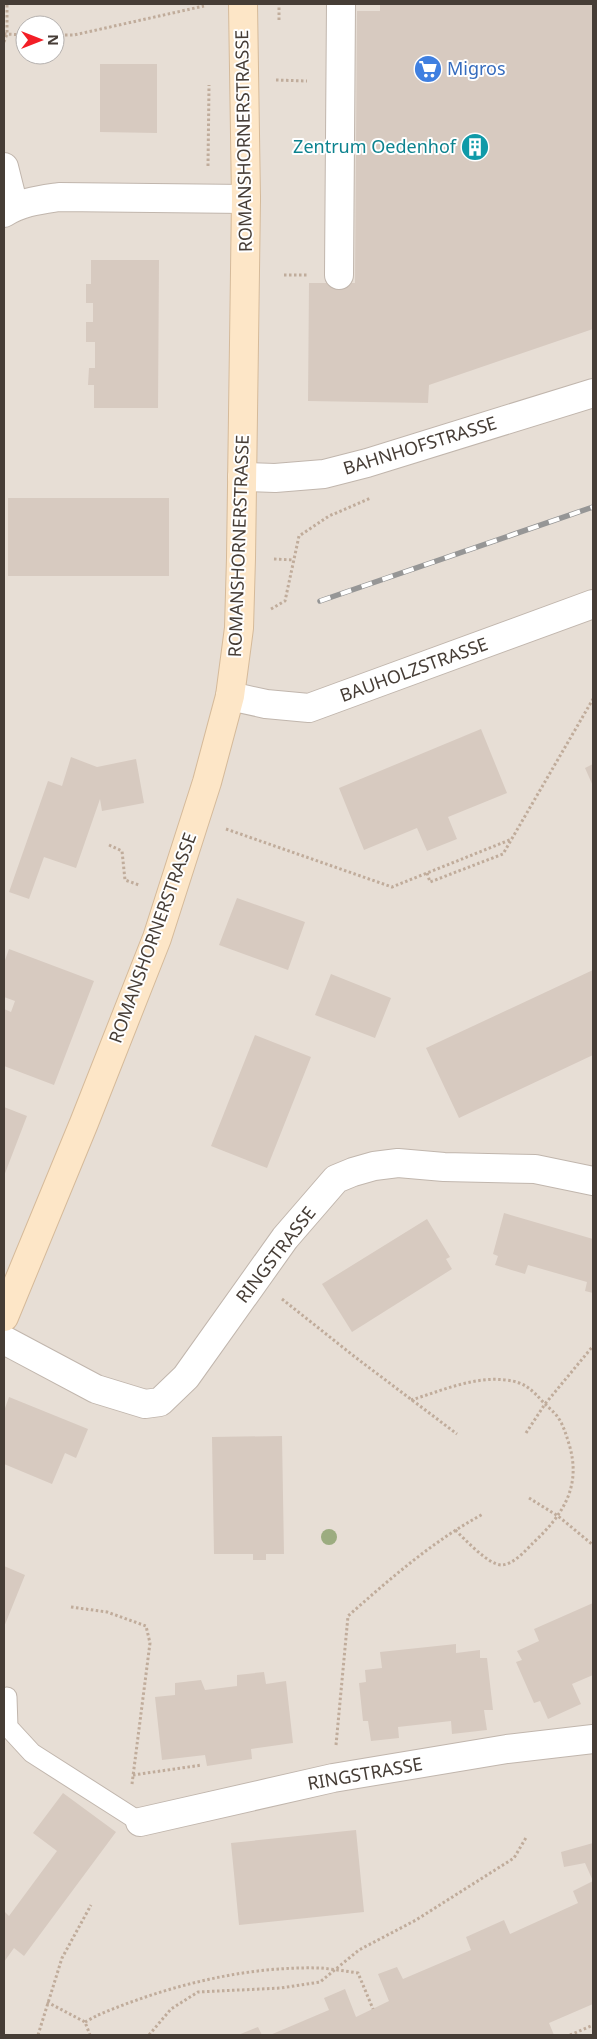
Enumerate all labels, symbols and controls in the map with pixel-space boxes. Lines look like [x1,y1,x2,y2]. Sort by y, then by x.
north arrow [15,15,65,65]
street label: ROMANSHORNERSTRASSE [229,30,257,252]
text: N [44,34,63,46]
supermarket icon: Migros [413,54,443,84]
place label: Migros [447,56,506,80]
building icon: Zentrum Oedenhof [460,132,490,162]
place label: Zentrum Oedenhof [293,134,457,158]
street label: BAHNHOFSTRASSE [340,410,499,480]
street label: ROMANSHORNERSTRASSE [222,434,254,658]
street label: BAUHOLZSTRASSE [336,631,491,707]
street label: ROMANSHORNERSTRASSE [103,829,201,1046]
street label: RINGSTRASSE [230,1201,321,1308]
street label: RINGSTRASSE [305,1751,424,1795]

